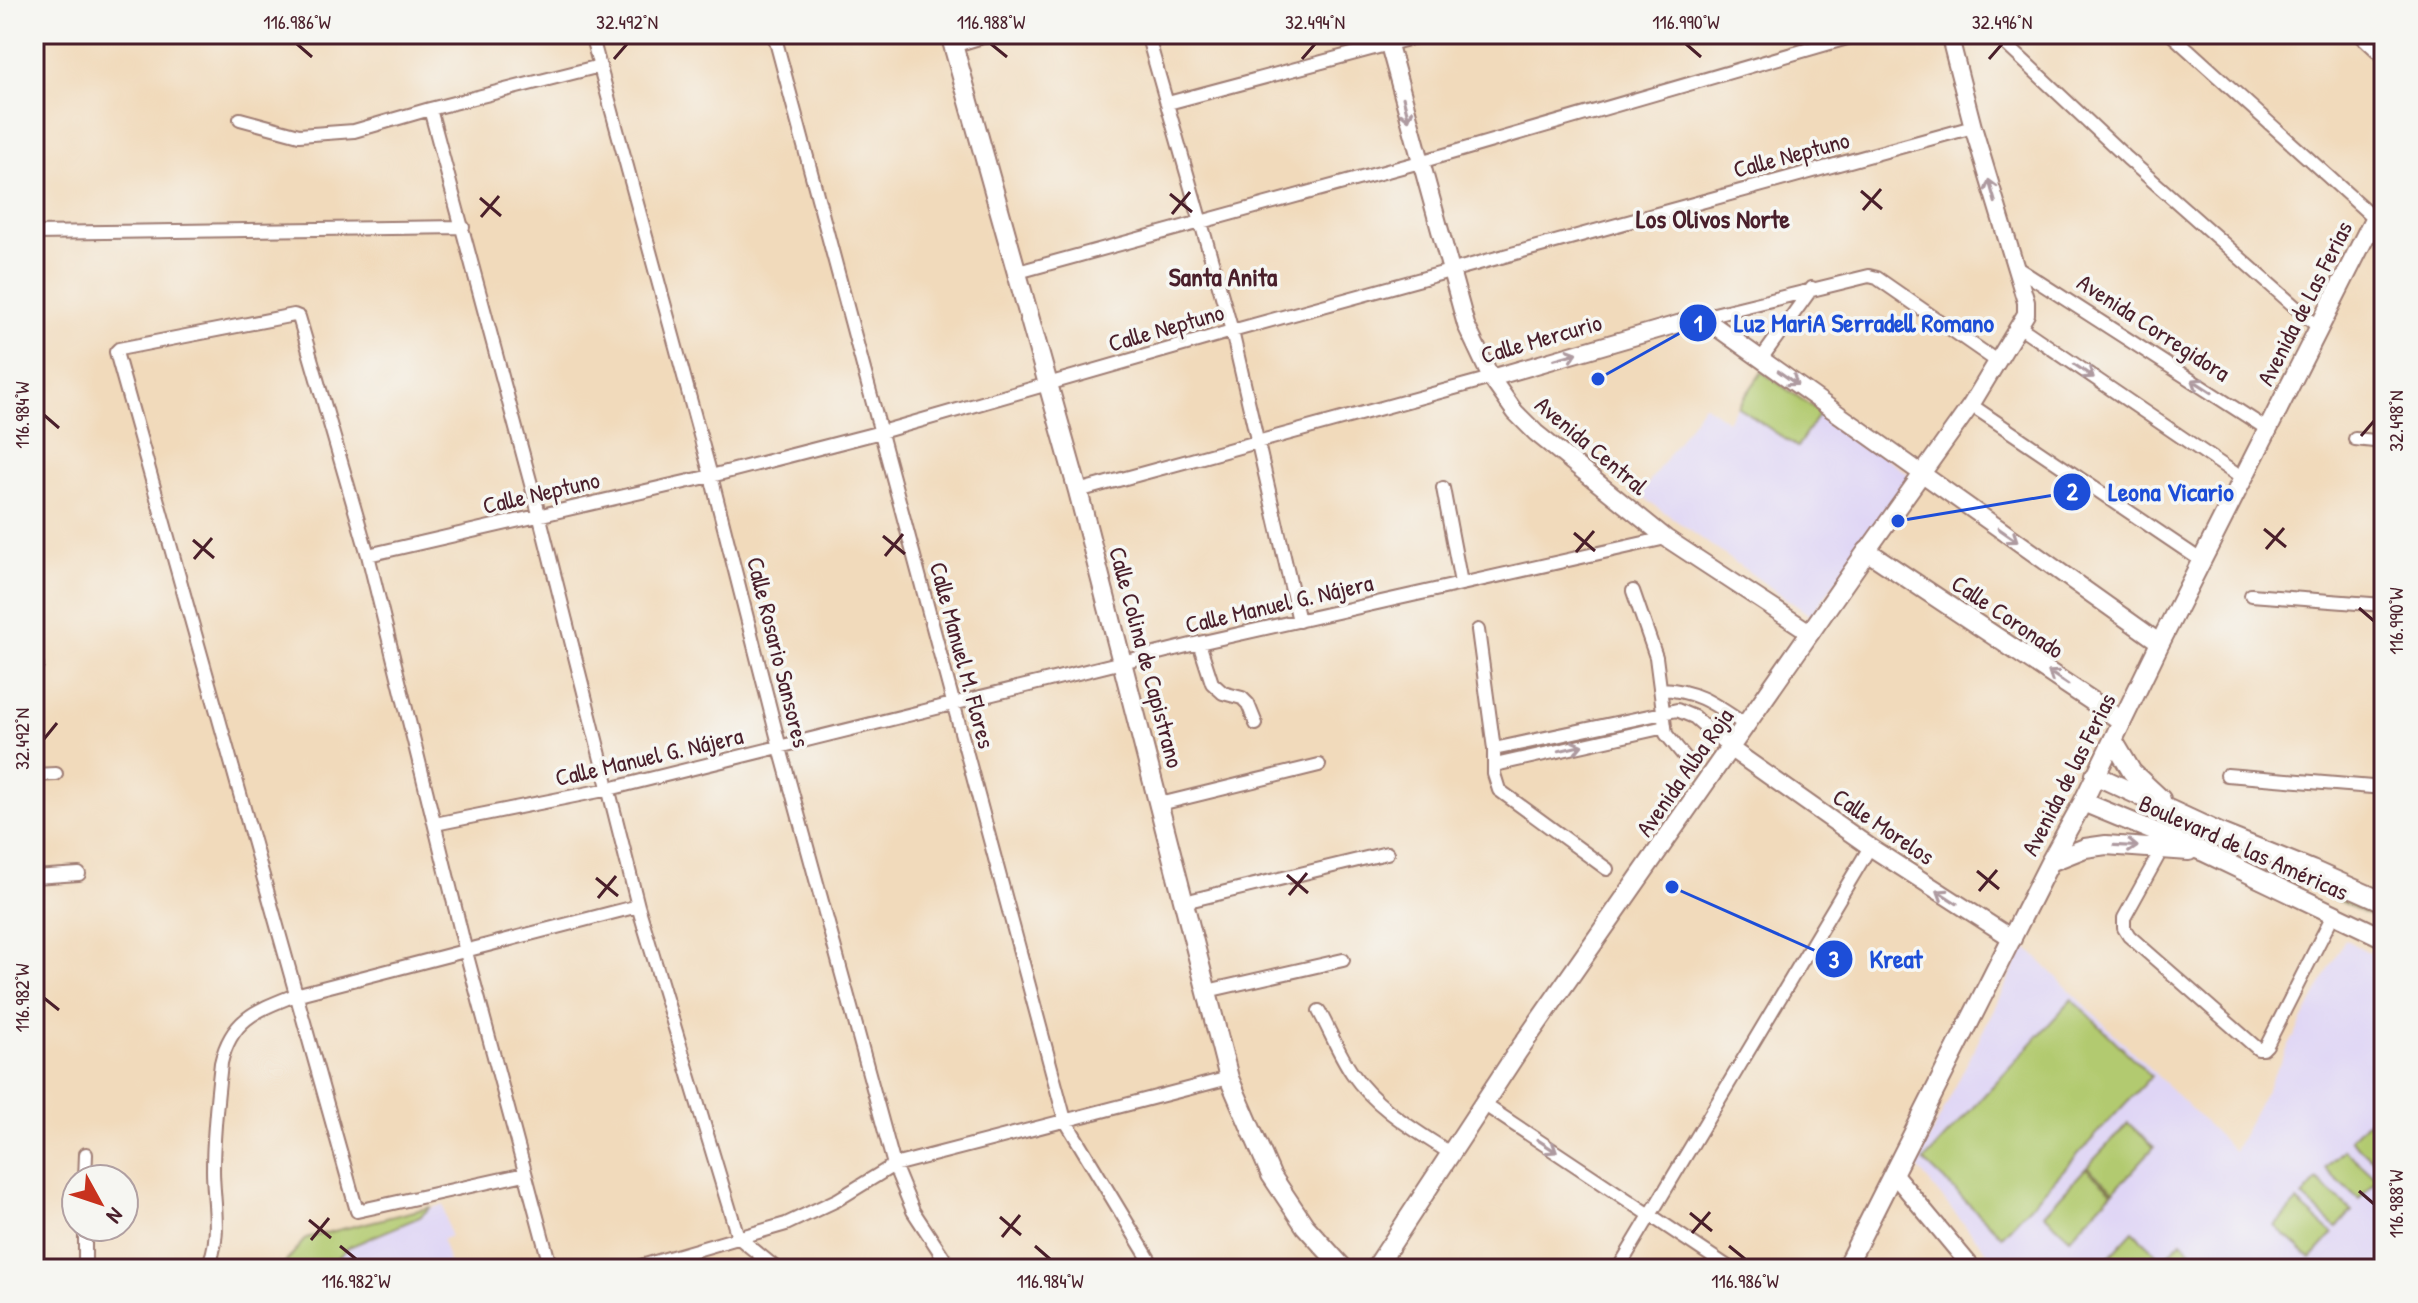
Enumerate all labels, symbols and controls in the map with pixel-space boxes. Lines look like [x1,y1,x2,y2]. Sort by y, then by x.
text: 116.986°W [263,8,332,35]
text: 32.492°N [596,8,658,35]
text: 116.988°W [957,8,1026,35]
text: 32.494°N [1285,8,1345,35]
text: 116.990°W [1652,8,1720,35]
text: 32.496°N [1972,8,2032,35]
one-way arrow [1400,96,1415,122]
street label: Calle Neptuno [1729,123,1853,185]
one-way arrow [1984,178,1999,204]
district label: Los Olivos Norte [1636,201,1791,236]
street label: Avenida de Las Ferias [2249,215,2359,391]
district label: Santa Anita [1169,259,1278,294]
street label: Avenida Corregidora [2071,266,2237,388]
street label: Calle Neptuno [1104,295,1228,359]
callout: Luz MariA Serradell Romano [1678,298,2010,348]
street label: Calle Mercurio [1477,305,1605,371]
text: Luz MariA Serradell Romano [1734,305,1994,340]
text: 1 [1694,307,1703,339]
one-way arrow [1553,348,1579,363]
one-way arrow [2073,363,2095,379]
one-way arrow [1777,370,1799,386]
one-way arrow [2191,378,2213,395]
text: 116.984°W [8,381,35,449]
street label: Avenida Central [1529,388,1656,502]
text: 32.498°N [2382,390,2409,452]
street label: Calle Neptuno [479,463,603,521]
callout: Leona Vicario [2052,467,2249,517]
text: Leona Vicario [2108,474,2234,509]
text: 2 [2066,475,2078,507]
one-way arrow [1997,526,2018,543]
street label: Calle Colina de Capistrano [1102,543,1192,771]
street label: Calle Rosario Sansores [740,553,818,751]
street label: Calle Manuel M. Flores [923,558,1003,752]
street label: Calle Manuel G. Nájera [1182,566,1376,640]
street label: Calle Coronado [1946,567,2071,666]
text: 116.990°W [2382,587,2409,655]
one-way arrow [2047,670,2069,686]
street label: Avenida de las Ferias [2013,687,2123,861]
street label: Avenida Alba Roja [1628,701,1740,843]
text: 32.492°N [8,708,35,770]
street label: Calle Manuel G. Nájera [552,719,746,793]
one-way arrow [1558,740,1584,755]
street label: Calle Morelos [1827,780,1941,872]
street label: Boulevard de las Américas [2134,786,2354,908]
one-way arrow [2112,839,2139,854]
one-way arrow [1936,888,1959,904]
callout: Kreat [1814,934,1939,984]
text: Kreat [1869,941,1924,976]
text: 3 [1829,943,1840,975]
text: 116.982°W [8,963,35,1033]
one-way arrow [1535,1139,1558,1155]
north arrow [60,1163,140,1243]
text: 116.988°W [2382,1169,2409,1238]
text: N [100,1202,131,1230]
text: 116.982°W [321,1267,391,1294]
text: 116.984°W [1016,1267,1084,1294]
text: 116.986°W [1711,1267,1780,1294]

